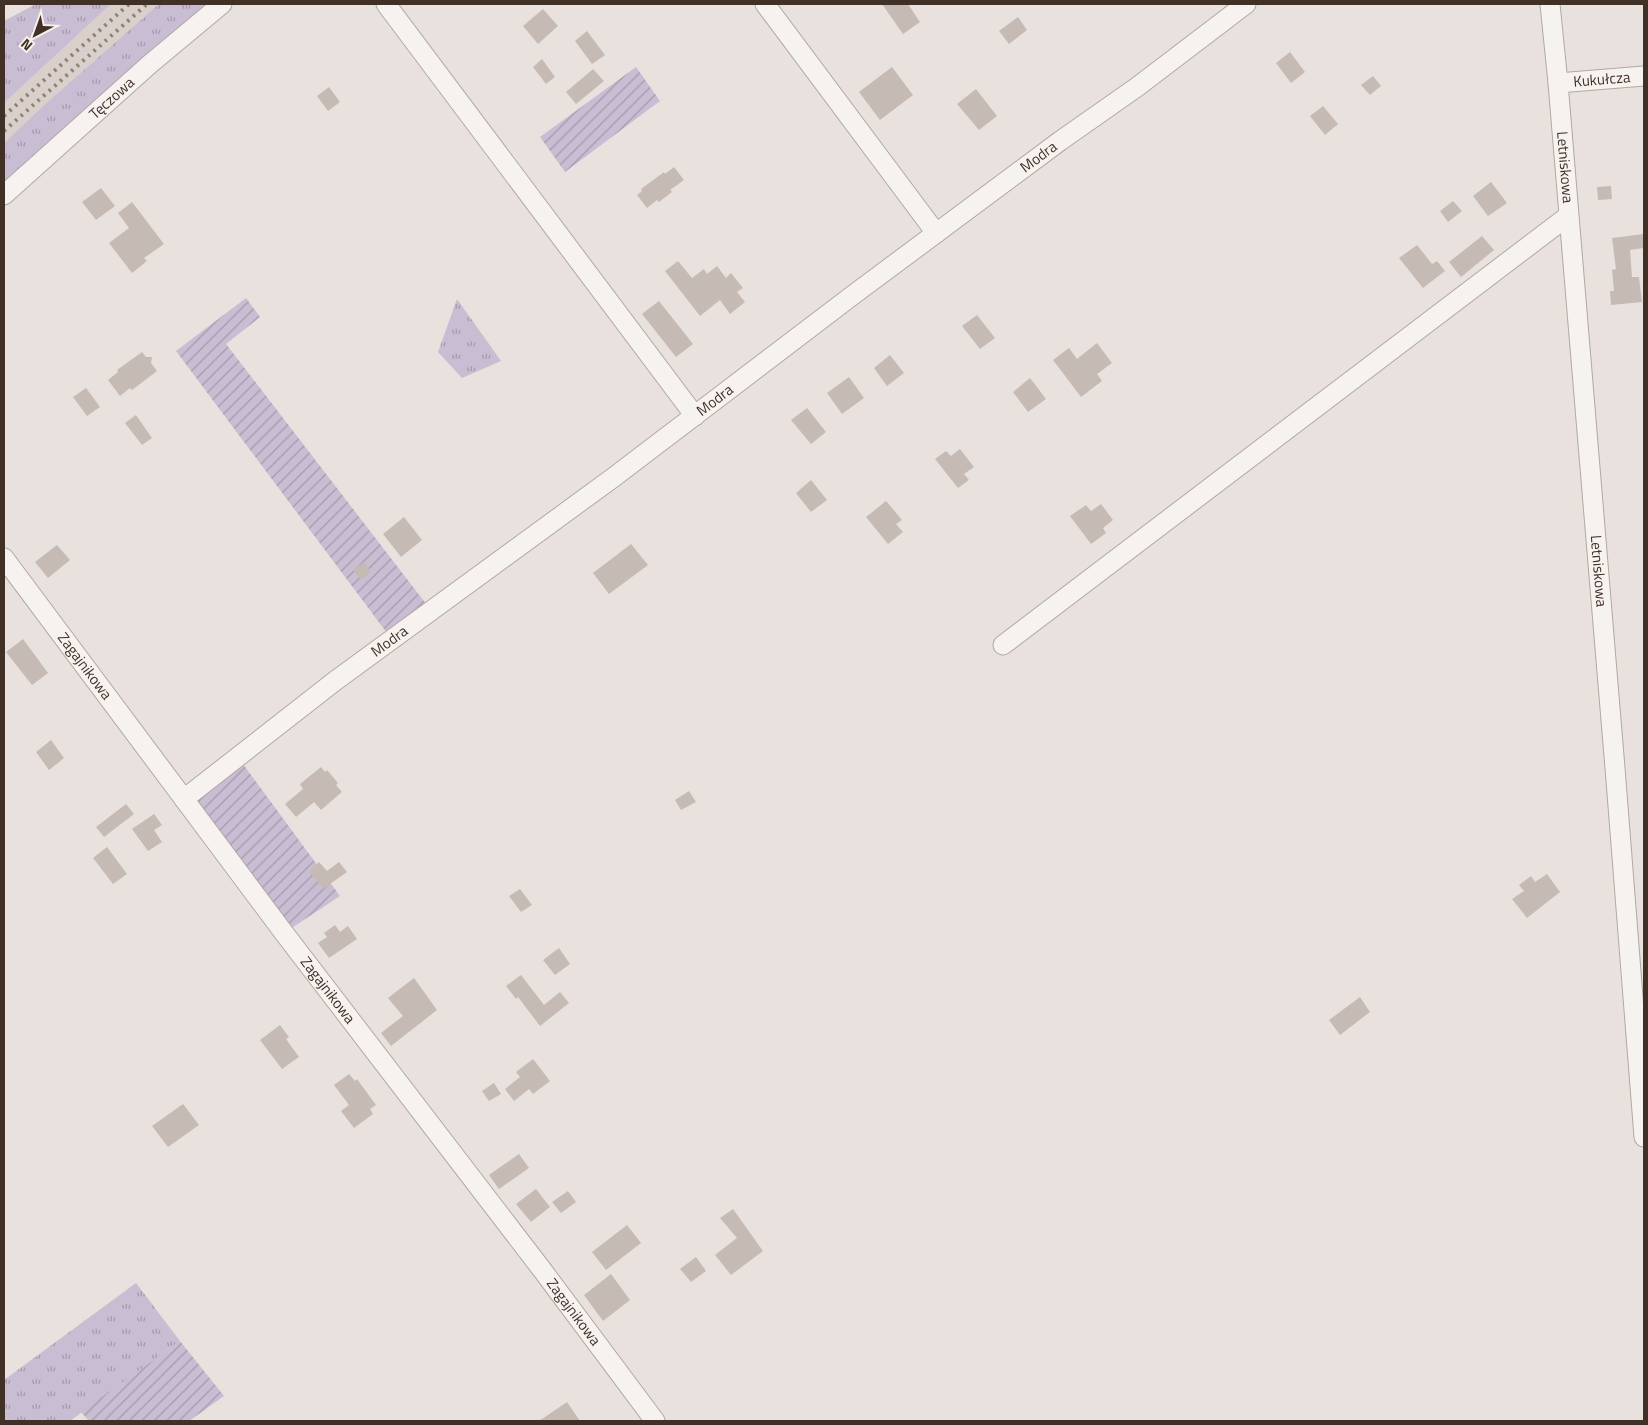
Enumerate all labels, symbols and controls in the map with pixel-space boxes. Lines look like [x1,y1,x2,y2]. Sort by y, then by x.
north arrow [10,10,60,60]
text: N [16,34,37,56]
street label: Kukułcza [1572,65,1632,93]
street label: Tęczowa [84,71,140,124]
street label: Letniskowa [1551,130,1580,205]
street label: Modra [1015,135,1062,178]
street label: Modra [691,378,738,421]
street label: Letniskowa [1585,534,1614,608]
street label: Modra [366,619,413,662]
street label: Zagajnikowa [52,627,118,705]
street label: Zagajnikowa [295,951,362,1029]
street label: Zagajnikowa [541,1273,607,1351]

